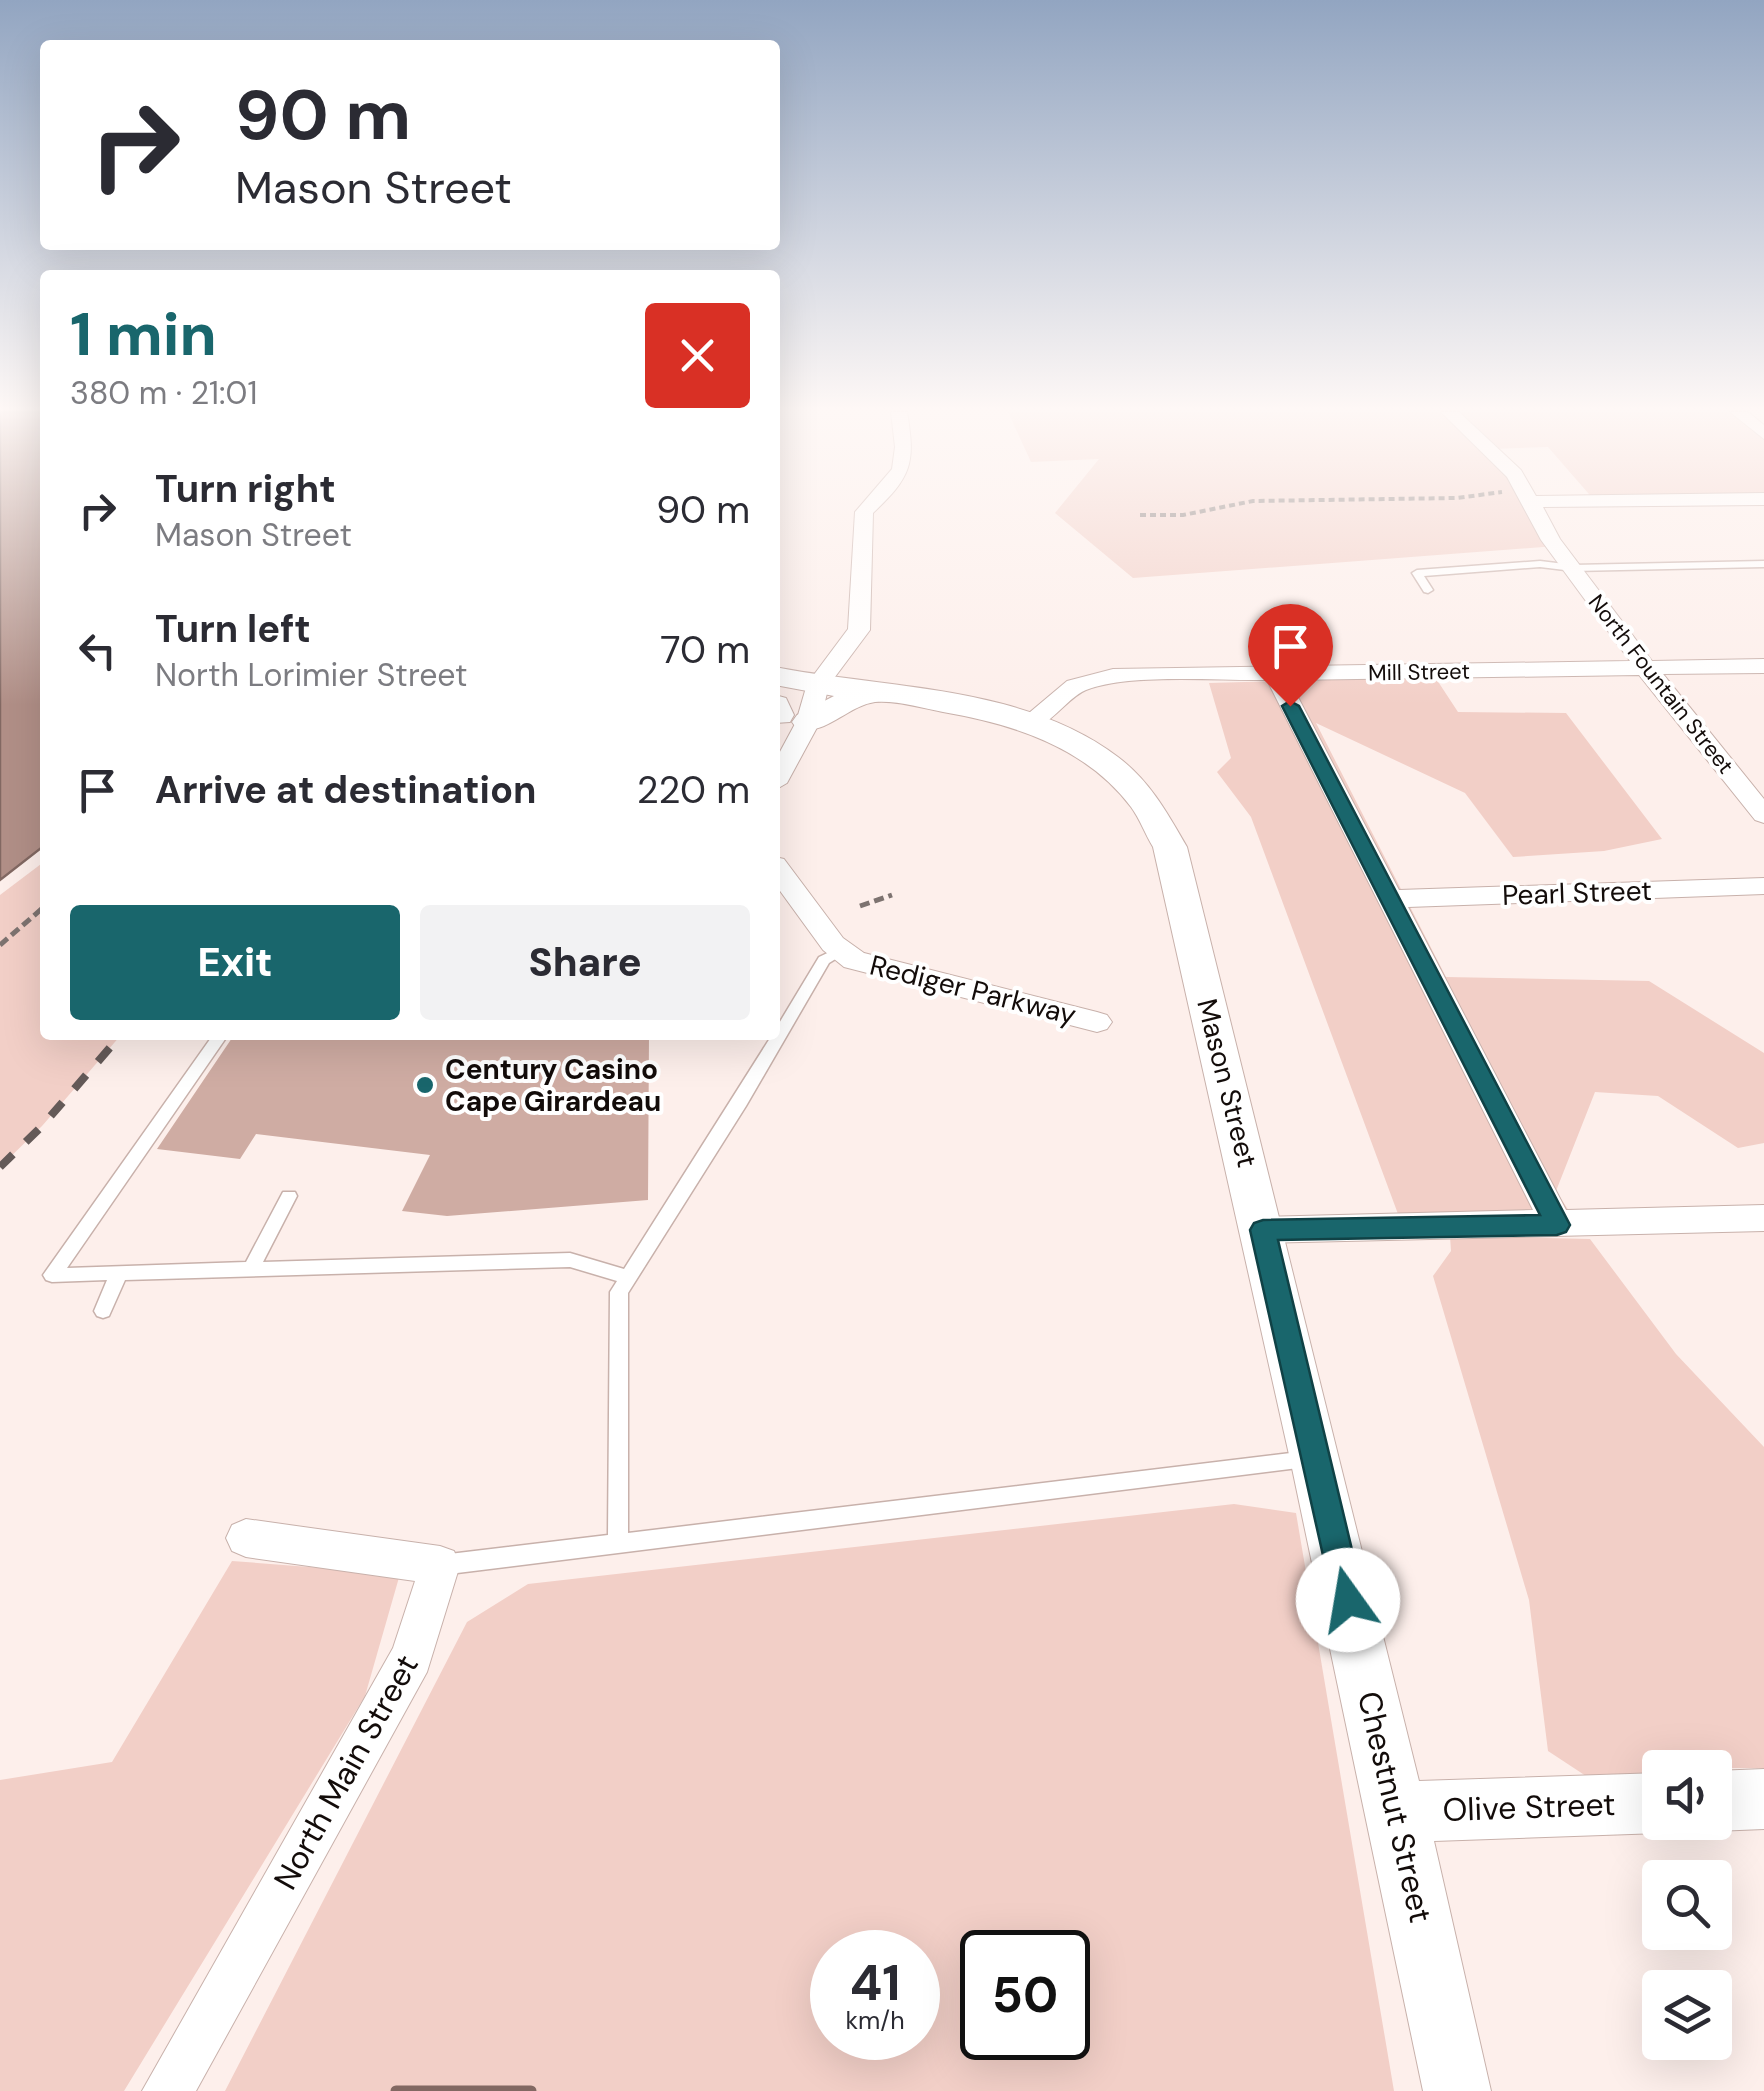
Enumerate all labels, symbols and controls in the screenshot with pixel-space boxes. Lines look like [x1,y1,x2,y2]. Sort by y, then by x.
text: 90 m [235,70,411,161]
icon: right [70,80,200,210]
text: Mason Street [235,158,512,217]
text: 1 min [70,295,217,374]
button: close [645,303,750,408]
text: 380 m · 21:01 [70,372,257,414]
text: Turn right [155,464,336,514]
icon: right [70,483,125,538]
text: 90 m [656,485,750,535]
text: Mason Street [155,514,352,556]
street label: North Fountain Street [1582,588,1740,780]
text: Turn left [155,604,311,654]
pin [1248,604,1333,707]
icon: arrive [1263,619,1318,674]
icon: left [70,623,125,678]
text: 70 m [660,625,750,675]
text: North Lorimier Street [155,654,467,696]
street label: Mill Street [1368,657,1470,687]
icon: arrive [70,763,125,818]
text: Arrive at destination [155,765,537,815]
text: 220 m [637,765,750,815]
street label: Pearl Street [1501,872,1653,914]
button: Exit [70,905,400,1020]
button: Share [420,905,750,1020]
street label: Rediger Parkway [866,946,1080,1034]
street label: Mason Street [1188,995,1266,1171]
place label: Century Casino Cape Girardeau [445,1051,661,1120]
marker: Century Casino Cape Girardeau [414,1074,436,1096]
position arrow [1296,1548,1400,1652]
street label: North Main Street [264,1647,428,1897]
street label: Chestnut Street [1348,1687,1442,1927]
map controls [1642,1750,1732,2060]
button: sound [1642,1750,1732,1840]
street label: Olive Street [1442,1783,1616,1831]
button: search [1642,1860,1732,1950]
speed limit sign: 50 [960,1930,1090,2060]
text: 41 [850,1950,900,2016]
button: layers [1642,1970,1732,2060]
text: km/h [845,2004,905,2037]

